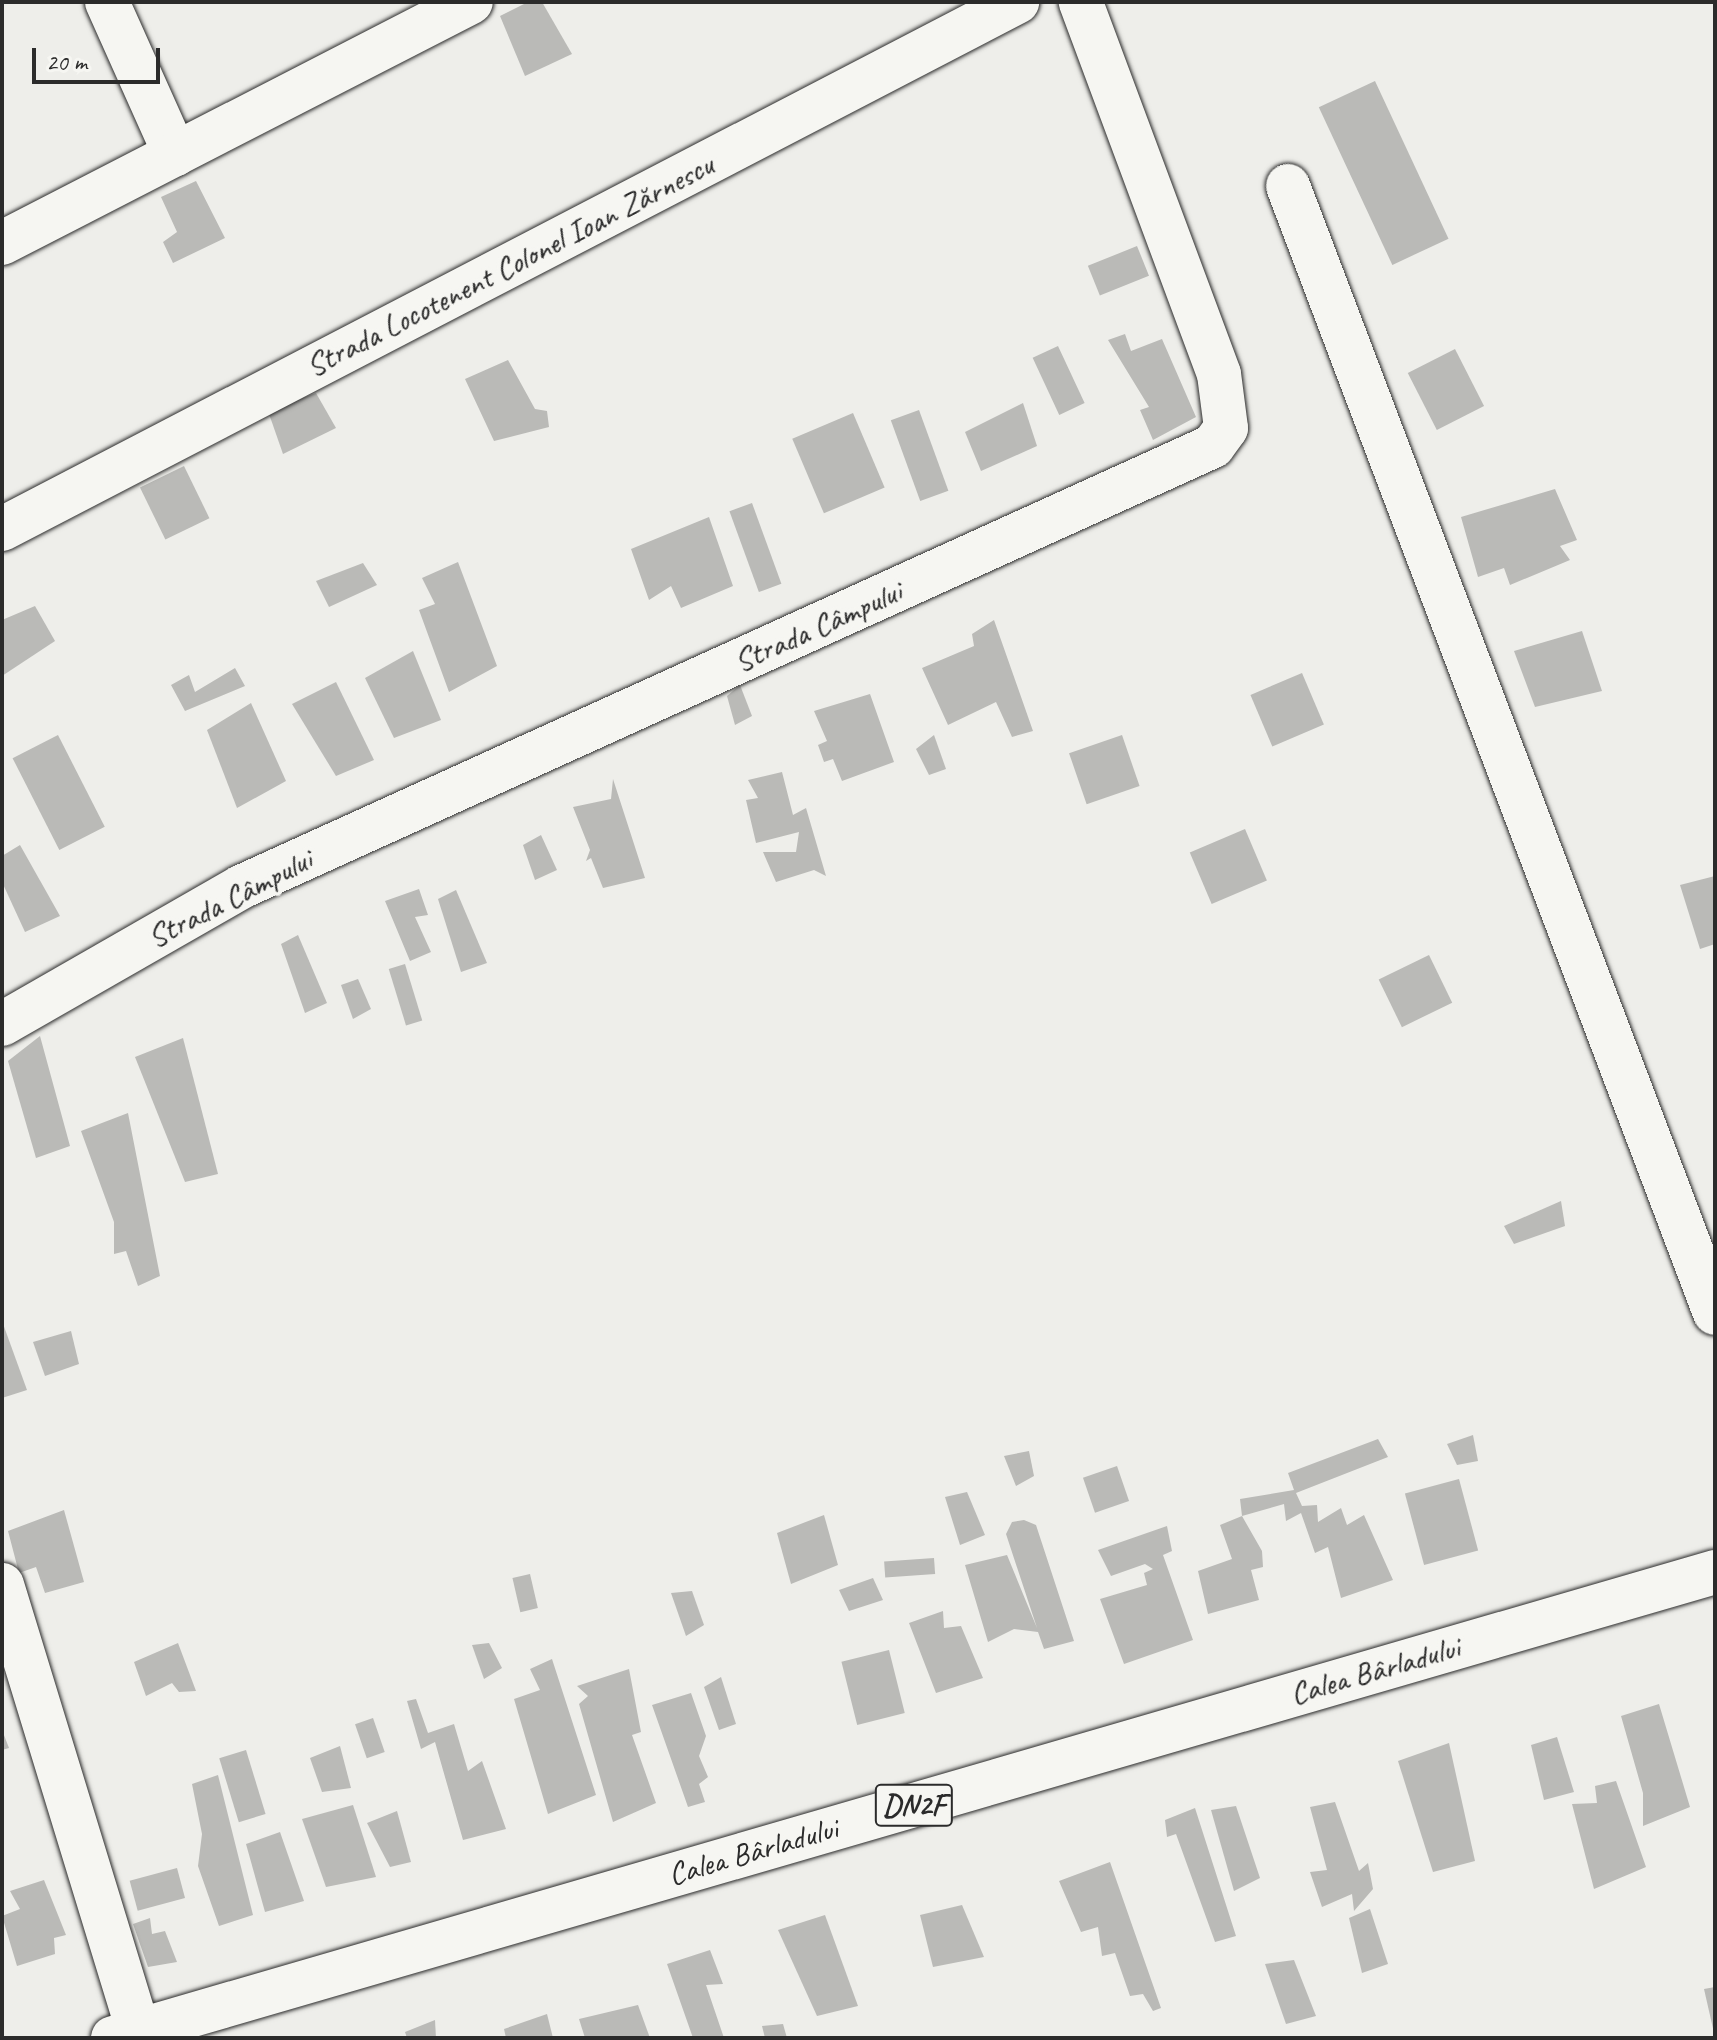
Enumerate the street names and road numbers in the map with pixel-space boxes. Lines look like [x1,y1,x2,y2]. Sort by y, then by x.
street label: Strada Locotenent Colonel Ioan Zărnescu [300,146,720,386]
street label: Strada Câmpului [728,573,908,681]
street label: Strada Câmpului [141,841,319,957]
street label: Calea Bârladului [1286,1628,1464,1714]
road number: DN2F [874,1779,954,1831]
street label: Calea Bârladului [664,1809,842,1895]

